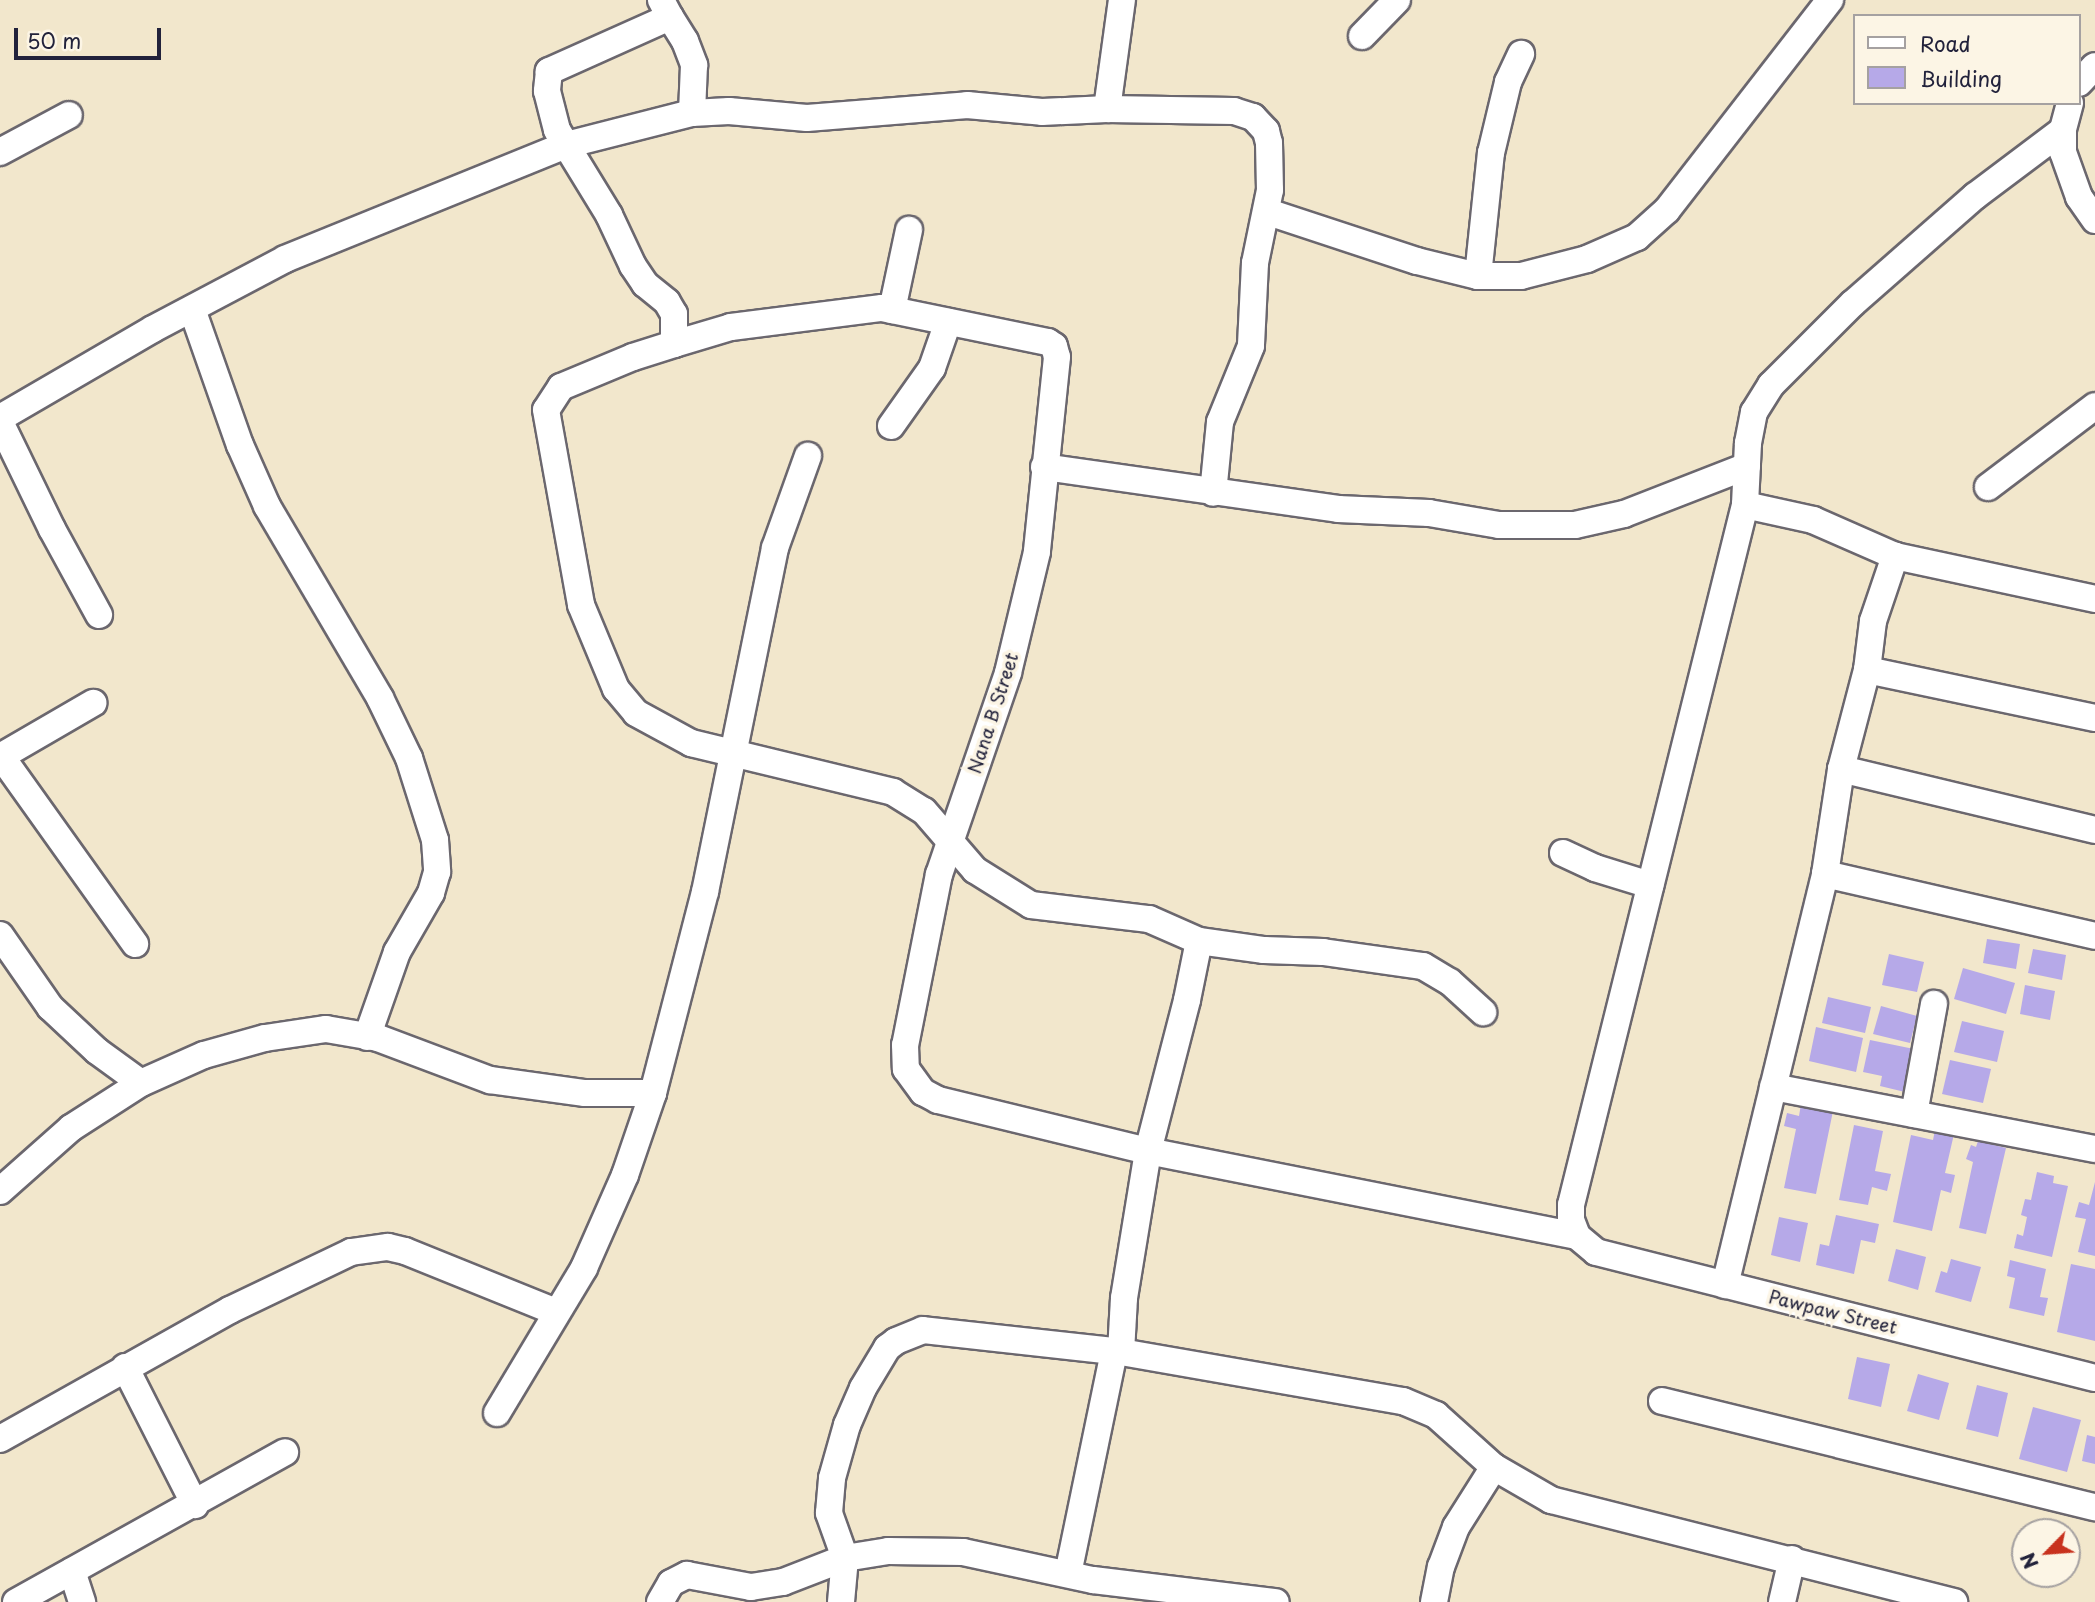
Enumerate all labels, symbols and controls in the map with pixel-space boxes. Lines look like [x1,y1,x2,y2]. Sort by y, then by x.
scale bar [18,14,164,58]
legend [1854,14,2081,105]
text: 50 m [27,24,81,56]
text: Road [1920,27,1971,59]
text: Building [1920,62,2002,94]
street label: Nana B Street [963,650,1023,776]
street label: Pawpaw Street [1767,1286,1899,1338]
north arrow [2011,1518,2081,1588]
text: N [2013,1548,2045,1574]

